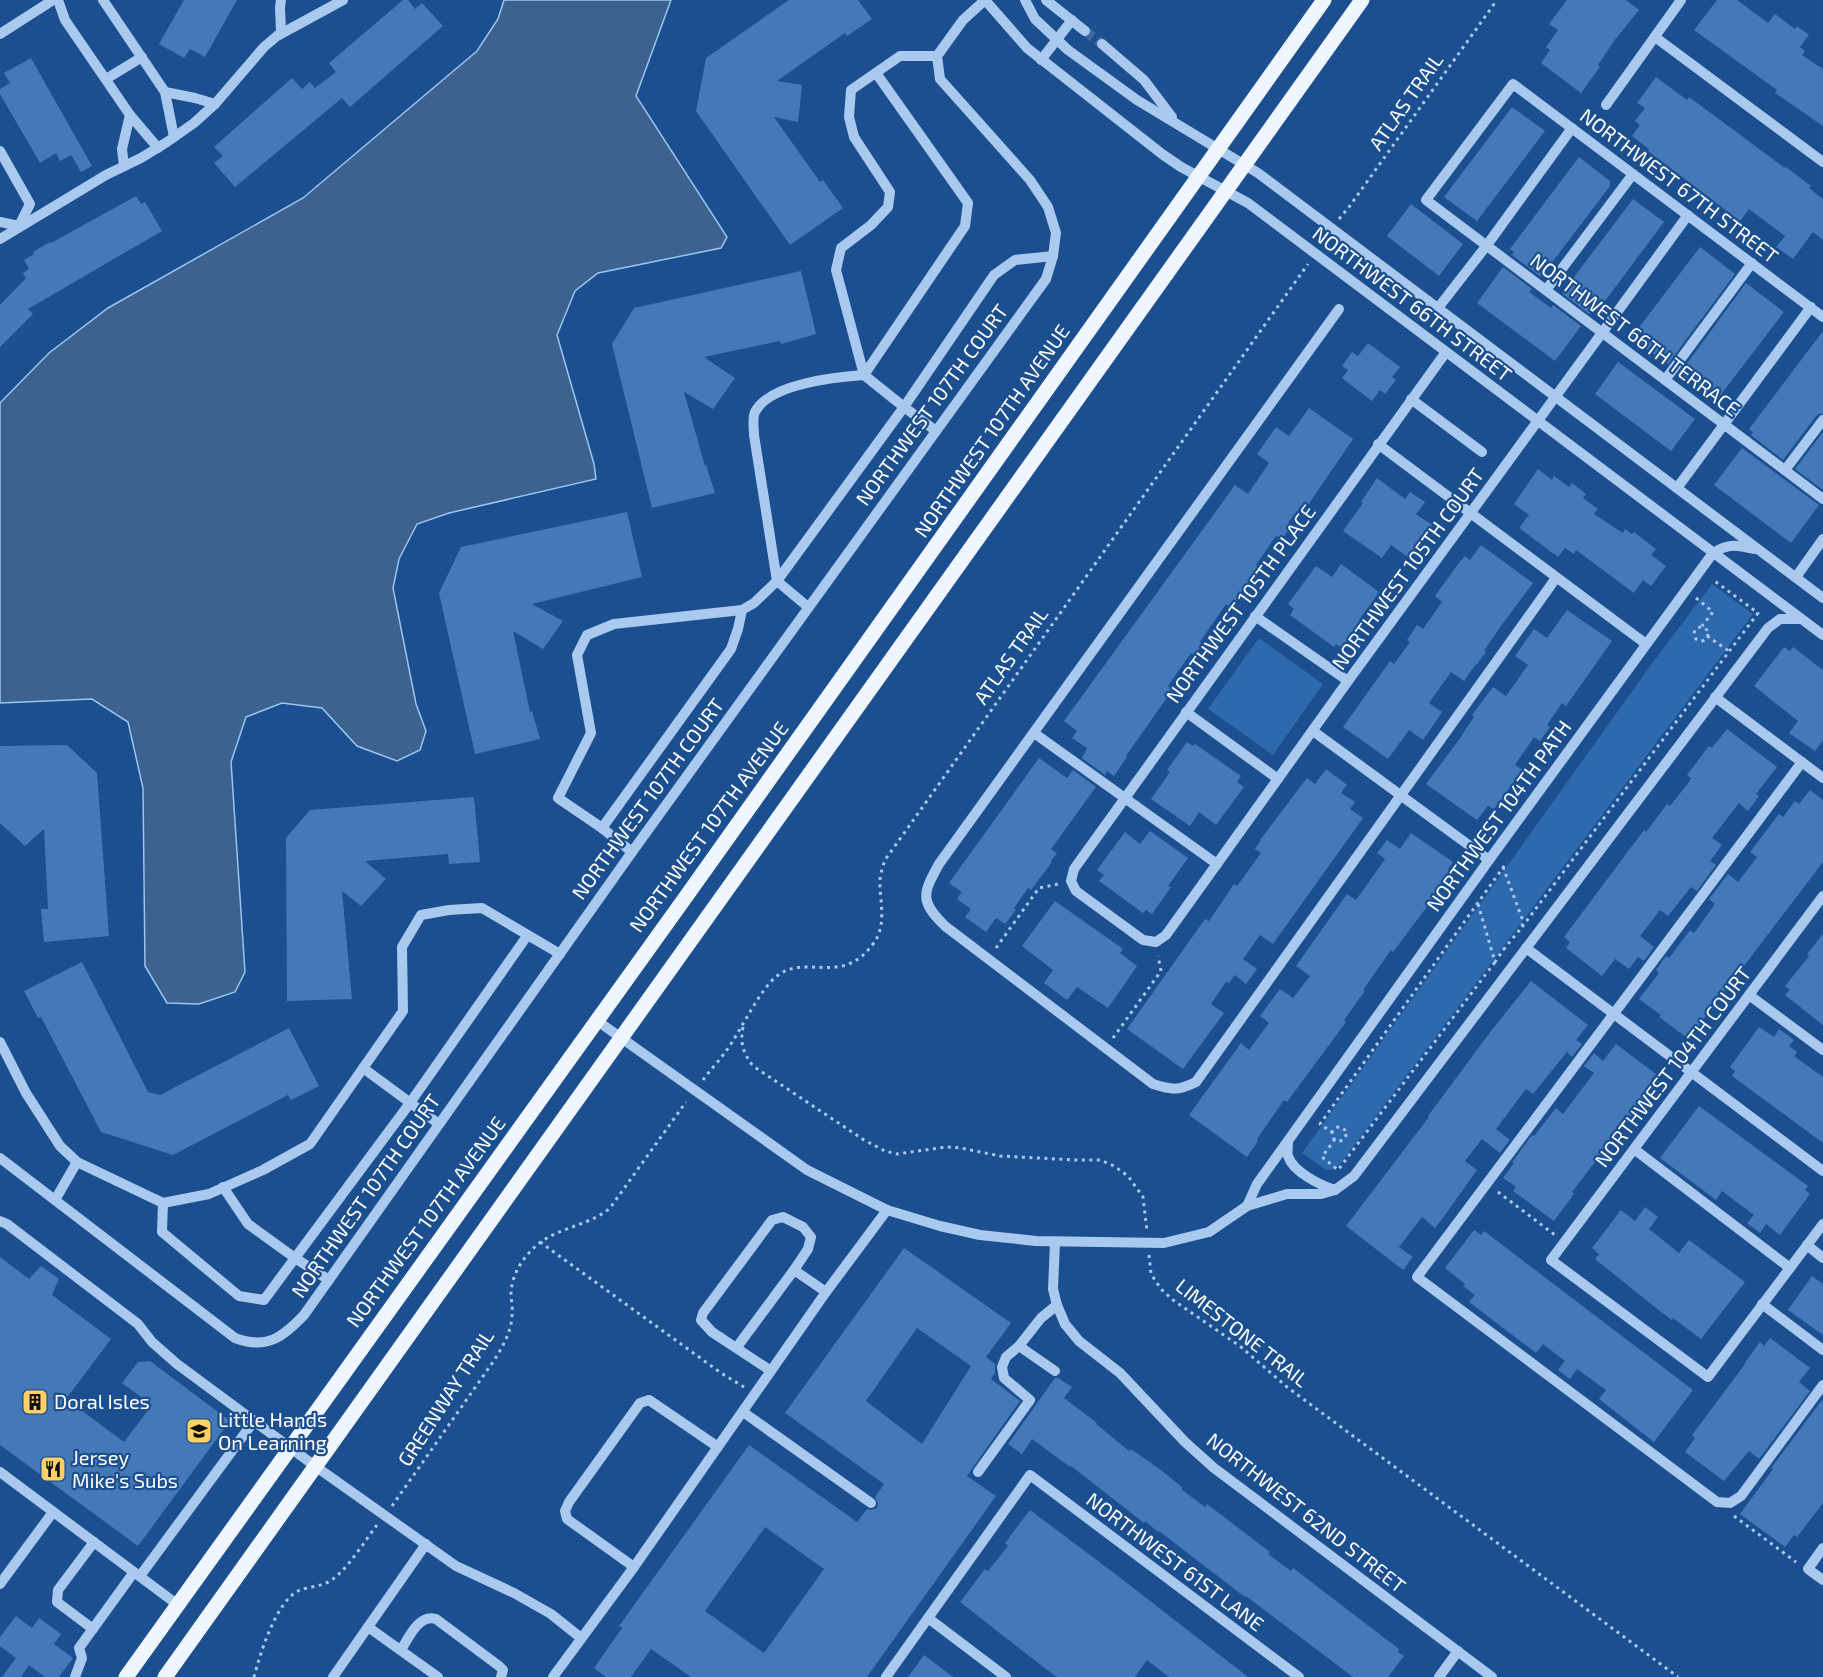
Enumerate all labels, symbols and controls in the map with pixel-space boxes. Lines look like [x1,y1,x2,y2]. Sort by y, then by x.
street label: ATLAS TRAIL [1363,48,1447,154]
street label: NORTHWEST 67TH STREET [1576,103,1784,268]
street label: NORTHWEST 66TH STREET [1308,220,1517,386]
street label: NORTHWEST 66TH TERRACE [1526,248,1745,421]
street label: NORTHWEST 107TH COURT [850,299,1013,510]
street label: NORTHWEST 107TH AVENUE [908,319,1074,542]
street label: NORTHWEST 105TH COURT [1326,463,1489,674]
street label: NORTHWEST 105TH PLACE [1160,500,1320,707]
street label: ATLAS TRAIL [968,602,1052,708]
street label: NORTHWEST 107TH COURT [566,693,729,904]
street label: NORTHWEST 104TH PATH [1421,715,1576,916]
street label: NORTHWEST 107TH AVENUE [624,716,793,936]
street label: NORTHWEST 104TH COURT [1589,961,1756,1171]
street label: NORTHWEST 107TH COURT [286,1089,445,1302]
street label: NORTHWEST 107TH AVENUE [341,1111,510,1331]
street label: LIMESTONE TRAIL [1172,1273,1314,1391]
street label: GREENWAY TRAIL [392,1325,498,1470]
building icon: Doral Isles [20,1387,50,1417]
place label: Doral Isles [54,1389,150,1413]
place label: Little Hands On Learning [218,1407,327,1454]
school or university icon: Little Hands On Learning [184,1416,214,1446]
street label: NORTHWEST 62ND STREET [1203,1427,1411,1597]
place label: Jersey Mike's Subs [72,1445,178,1492]
restaurant icon: Jersey Mike's Subs [38,1454,68,1484]
street label: NORTHWEST 61ST LANE [1082,1487,1269,1636]

